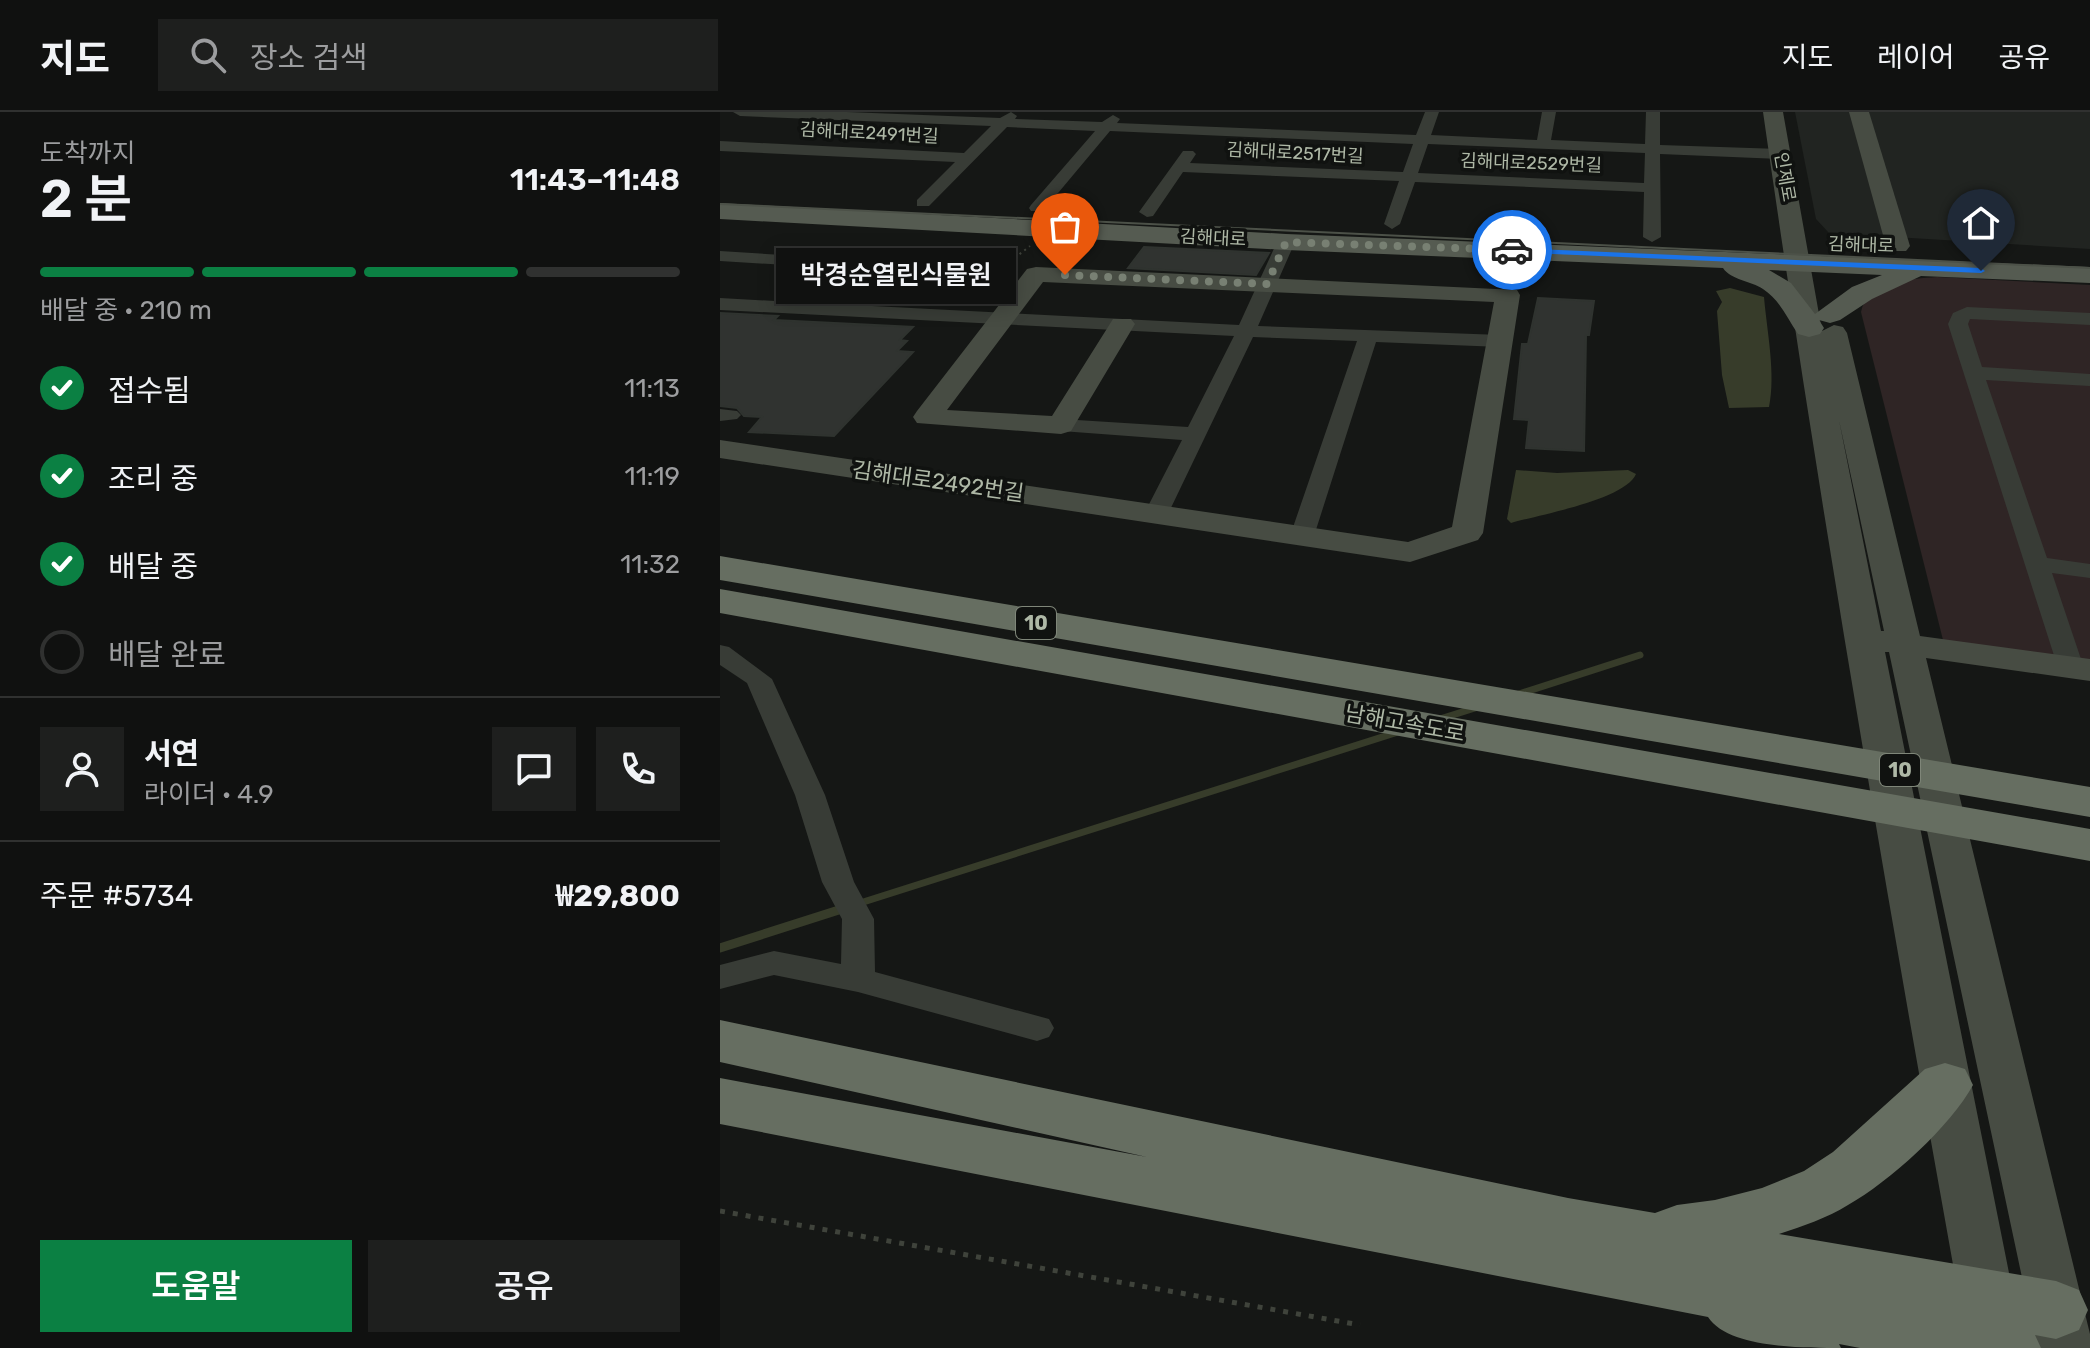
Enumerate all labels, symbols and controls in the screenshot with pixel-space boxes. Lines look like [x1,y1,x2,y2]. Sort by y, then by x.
search box [158,19,718,91]
icon: search [186,33,230,77]
text: 지도 [40,36,110,82]
text: 장소 검색 [250,40,368,76]
text: 지도 [1782,41,1833,74]
text: 레이어 [1877,41,1954,74]
text: 공유 [1998,41,2050,74]
street label: 김해대로2491번길 [799,118,939,148]
text: 도착까지 [40,138,136,169]
street label: 김해대로2517번길 [1226,138,1364,168]
street label: 김해대로2529번길 [1460,150,1602,176]
street label: 인제로 [1770,151,1800,203]
text: 11:43–11:48 [510,162,680,198]
text: 2 분 [40,168,132,230]
pin [1947,189,2015,271]
pin [1031,193,1099,275]
icon: home [1959,201,2003,245]
icon: bag [1043,205,1087,249]
courier [1472,210,1552,290]
street label: 김해대로 [1179,225,1247,251]
icon: car [1490,228,1534,272]
street label: 김해대로 [1828,233,1894,257]
callout: 박경순열린식물원 [777,247,1017,303]
text: 박경순열린식물원 [800,260,992,291]
text: 배달 중 · 210 m [40,295,212,326]
icon: check [40,366,84,410]
text: 접수됨 [108,373,191,409]
text: 11:13 [624,373,680,404]
icon: check [40,454,84,498]
street label: 김해대로2492번길 [850,456,1026,507]
text: 조리 중 [108,461,198,497]
text: 11:19 [625,461,680,492]
icon: check [40,542,84,586]
text: 배달 중 [108,549,198,585]
text: 11:32 [620,549,680,580]
road number: 10 [1016,607,1056,639]
text: 배달 완료 [108,637,226,673]
street label: 남해고속도로 [1343,700,1467,747]
button: person [40,727,124,811]
button: chat [492,727,576,811]
button: phone [596,727,680,811]
text: 서연 [144,736,199,772]
road number: 10 [1880,754,1920,786]
text: 라이더 · 4.9 [144,779,274,810]
text: 주문 #5734 [40,878,193,914]
text: ₩29,800 [556,878,680,914]
button: 도움말 [40,1240,352,1332]
button: 공유 [368,1240,680,1332]

